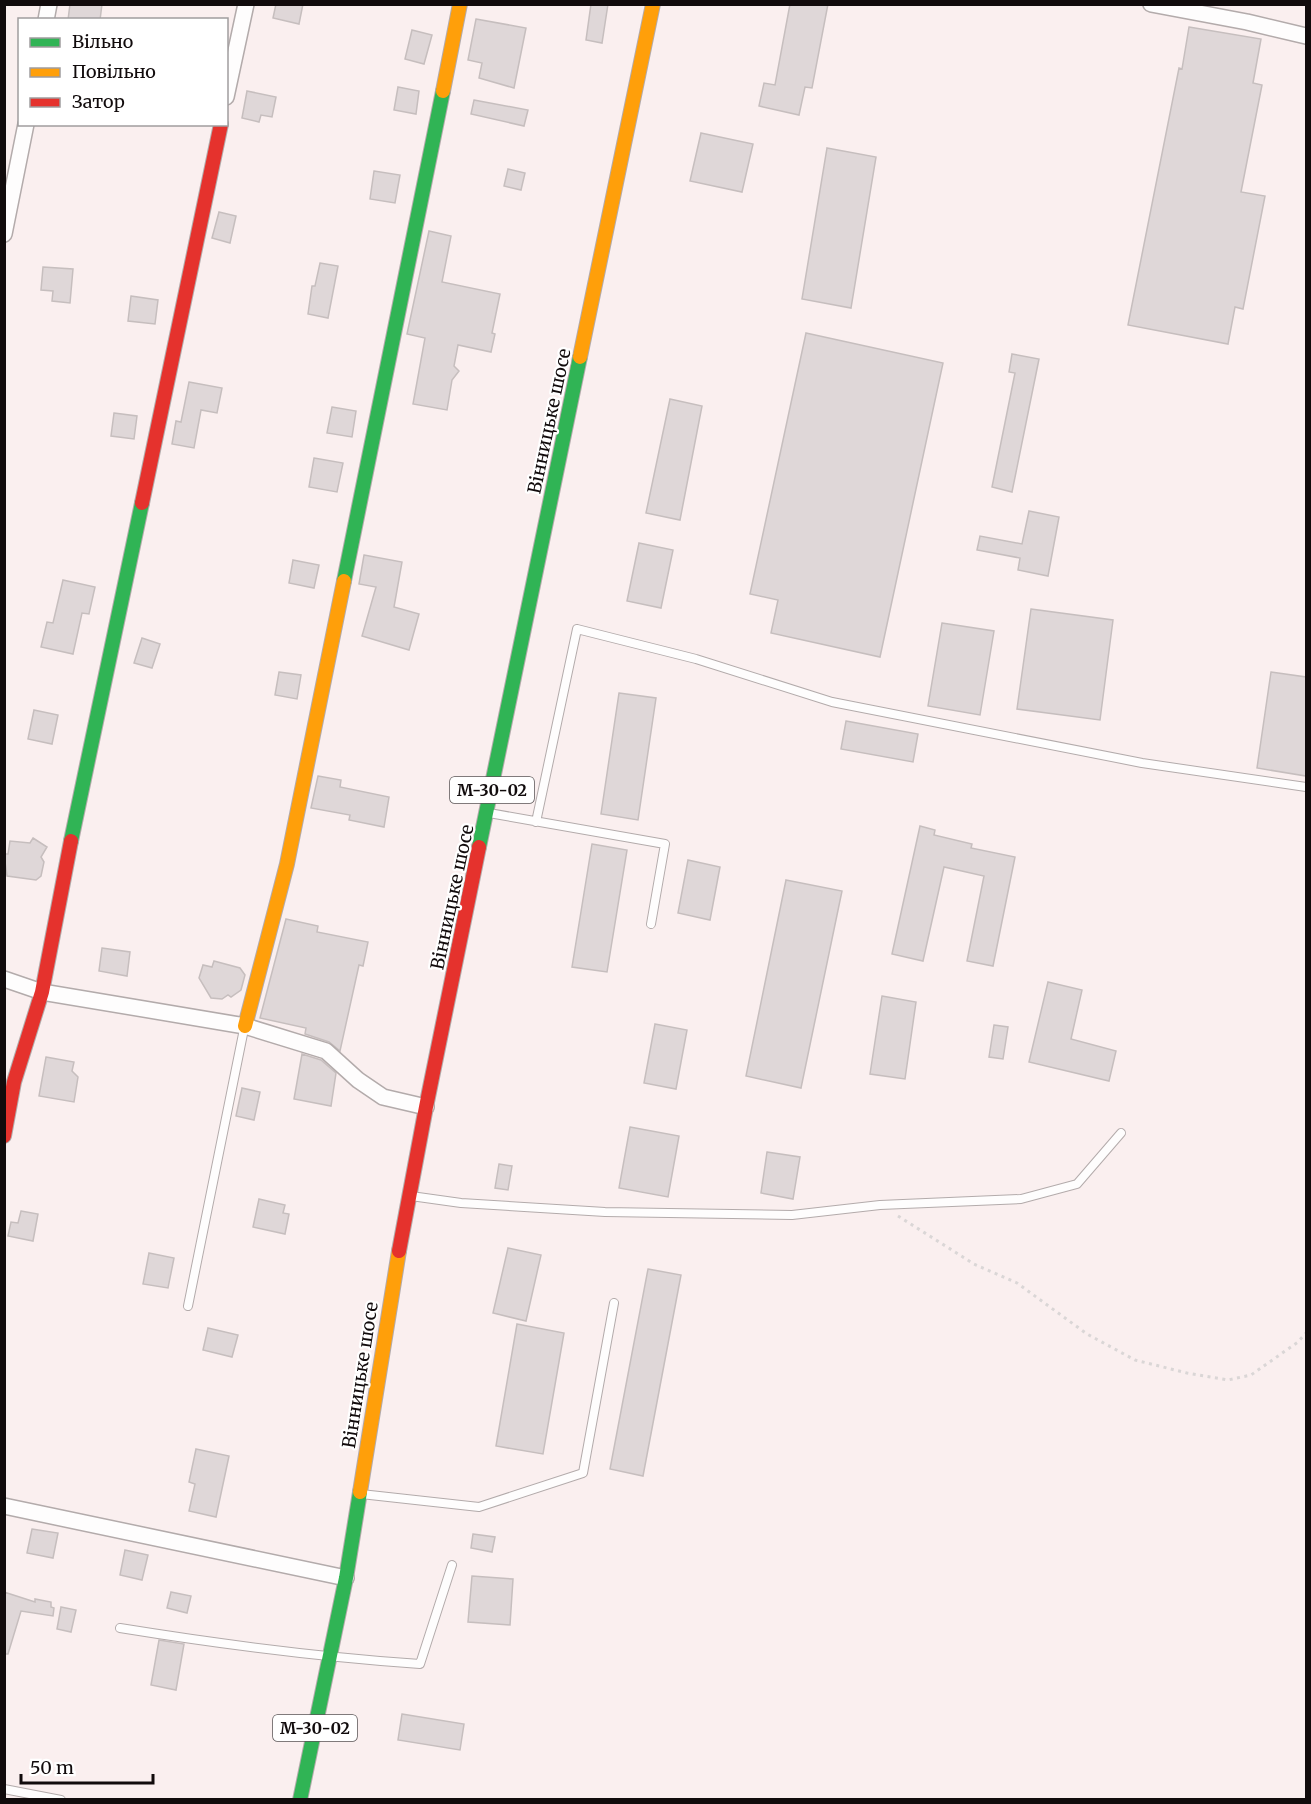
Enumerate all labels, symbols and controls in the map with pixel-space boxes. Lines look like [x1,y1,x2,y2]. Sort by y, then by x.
legend [18,18,228,126]
text: Вільно [72,30,133,53]
text: Повільно [72,60,156,83]
text: Затор [72,90,125,113]
street label: Вінницьке шосе [522,346,576,496]
road number: М-30-02 [450,777,534,803]
street label: Вінницьке шосе [425,822,479,972]
street label: Вінницьке шосе [337,1300,383,1450]
road number: М-30-02 [273,1715,357,1741]
scale bar [21,1747,153,1785]
text: 50 m [30,1756,74,1779]

